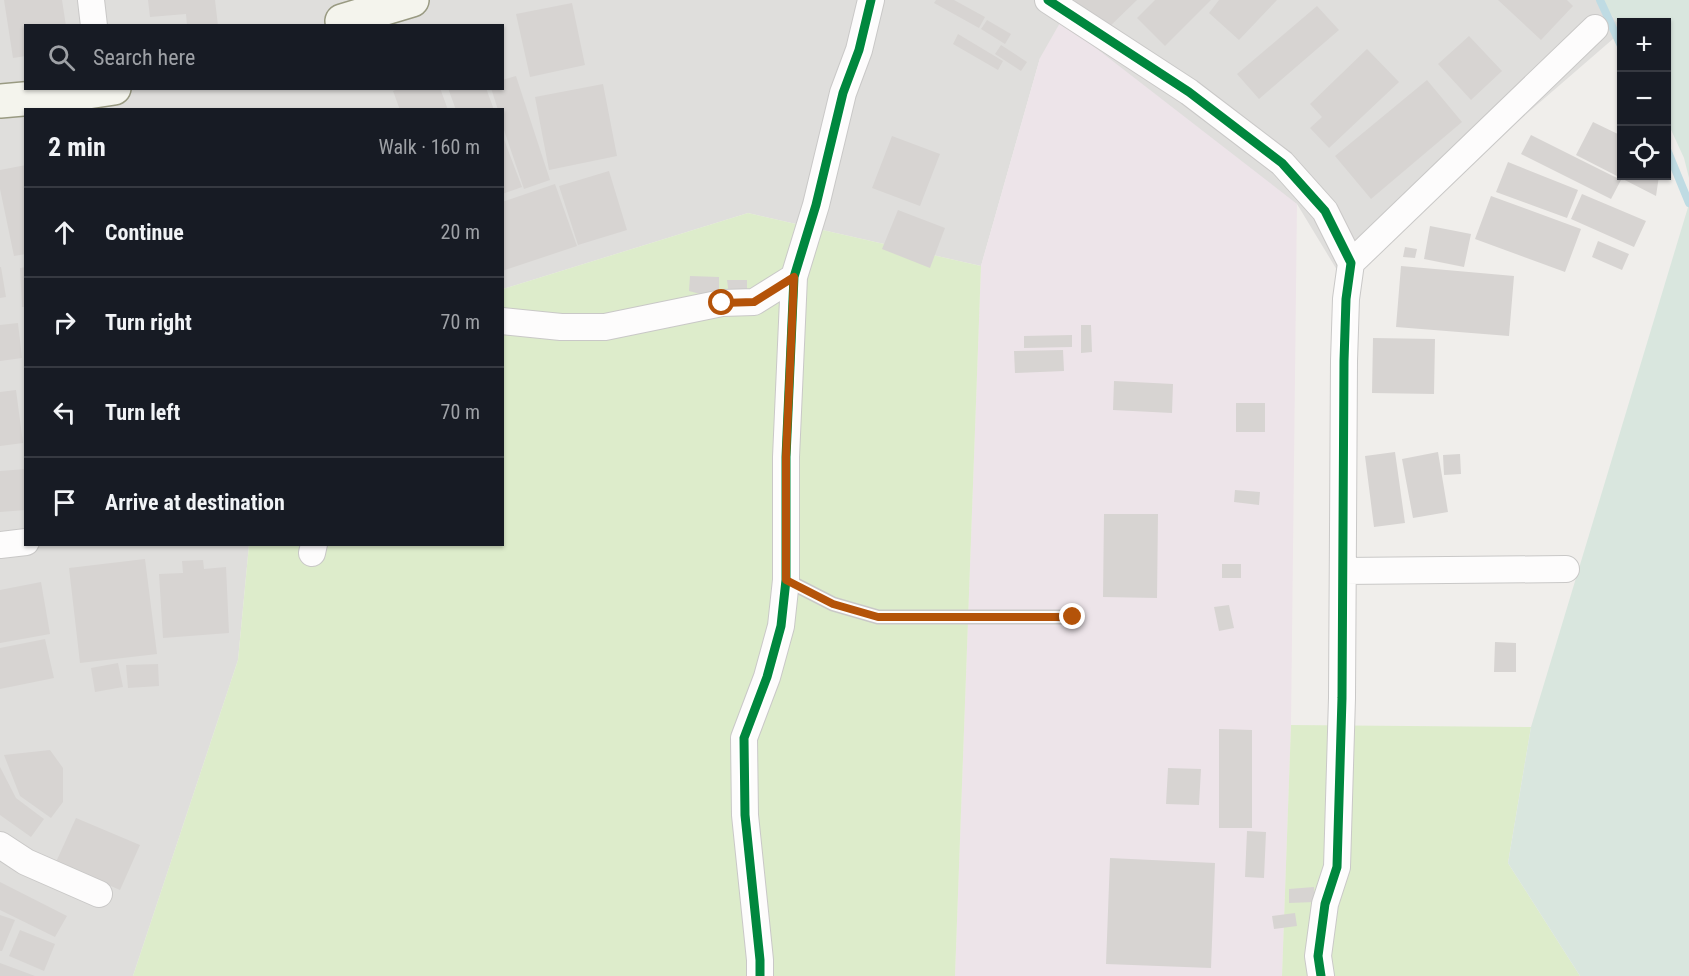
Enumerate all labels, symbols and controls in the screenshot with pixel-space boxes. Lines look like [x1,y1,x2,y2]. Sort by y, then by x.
map controls [1617,18,1671,180]
button: + [1617,18,1671,72]
search box [24,24,504,90]
icon: search [45,41,78,74]
text: Search here [93,45,195,70]
button: − [1617,72,1671,126]
button: locate [1617,126,1671,180]
text: 2 min [48,132,106,162]
text: Walk · 160 m [379,135,480,159]
icon: ahead [48,216,81,249]
text: Continue [105,220,184,245]
text: 20 m [441,220,480,244]
route start [708,289,734,315]
icon: right [48,306,81,339]
text: Turn right [105,310,192,335]
text: 70 m [441,310,480,334]
icon: left [48,396,81,429]
text: Turn left [105,400,180,425]
text: 70 m [441,400,480,424]
icon: arrive [48,486,81,519]
text: Arrive at destination [105,490,285,515]
route end [1059,603,1085,629]

